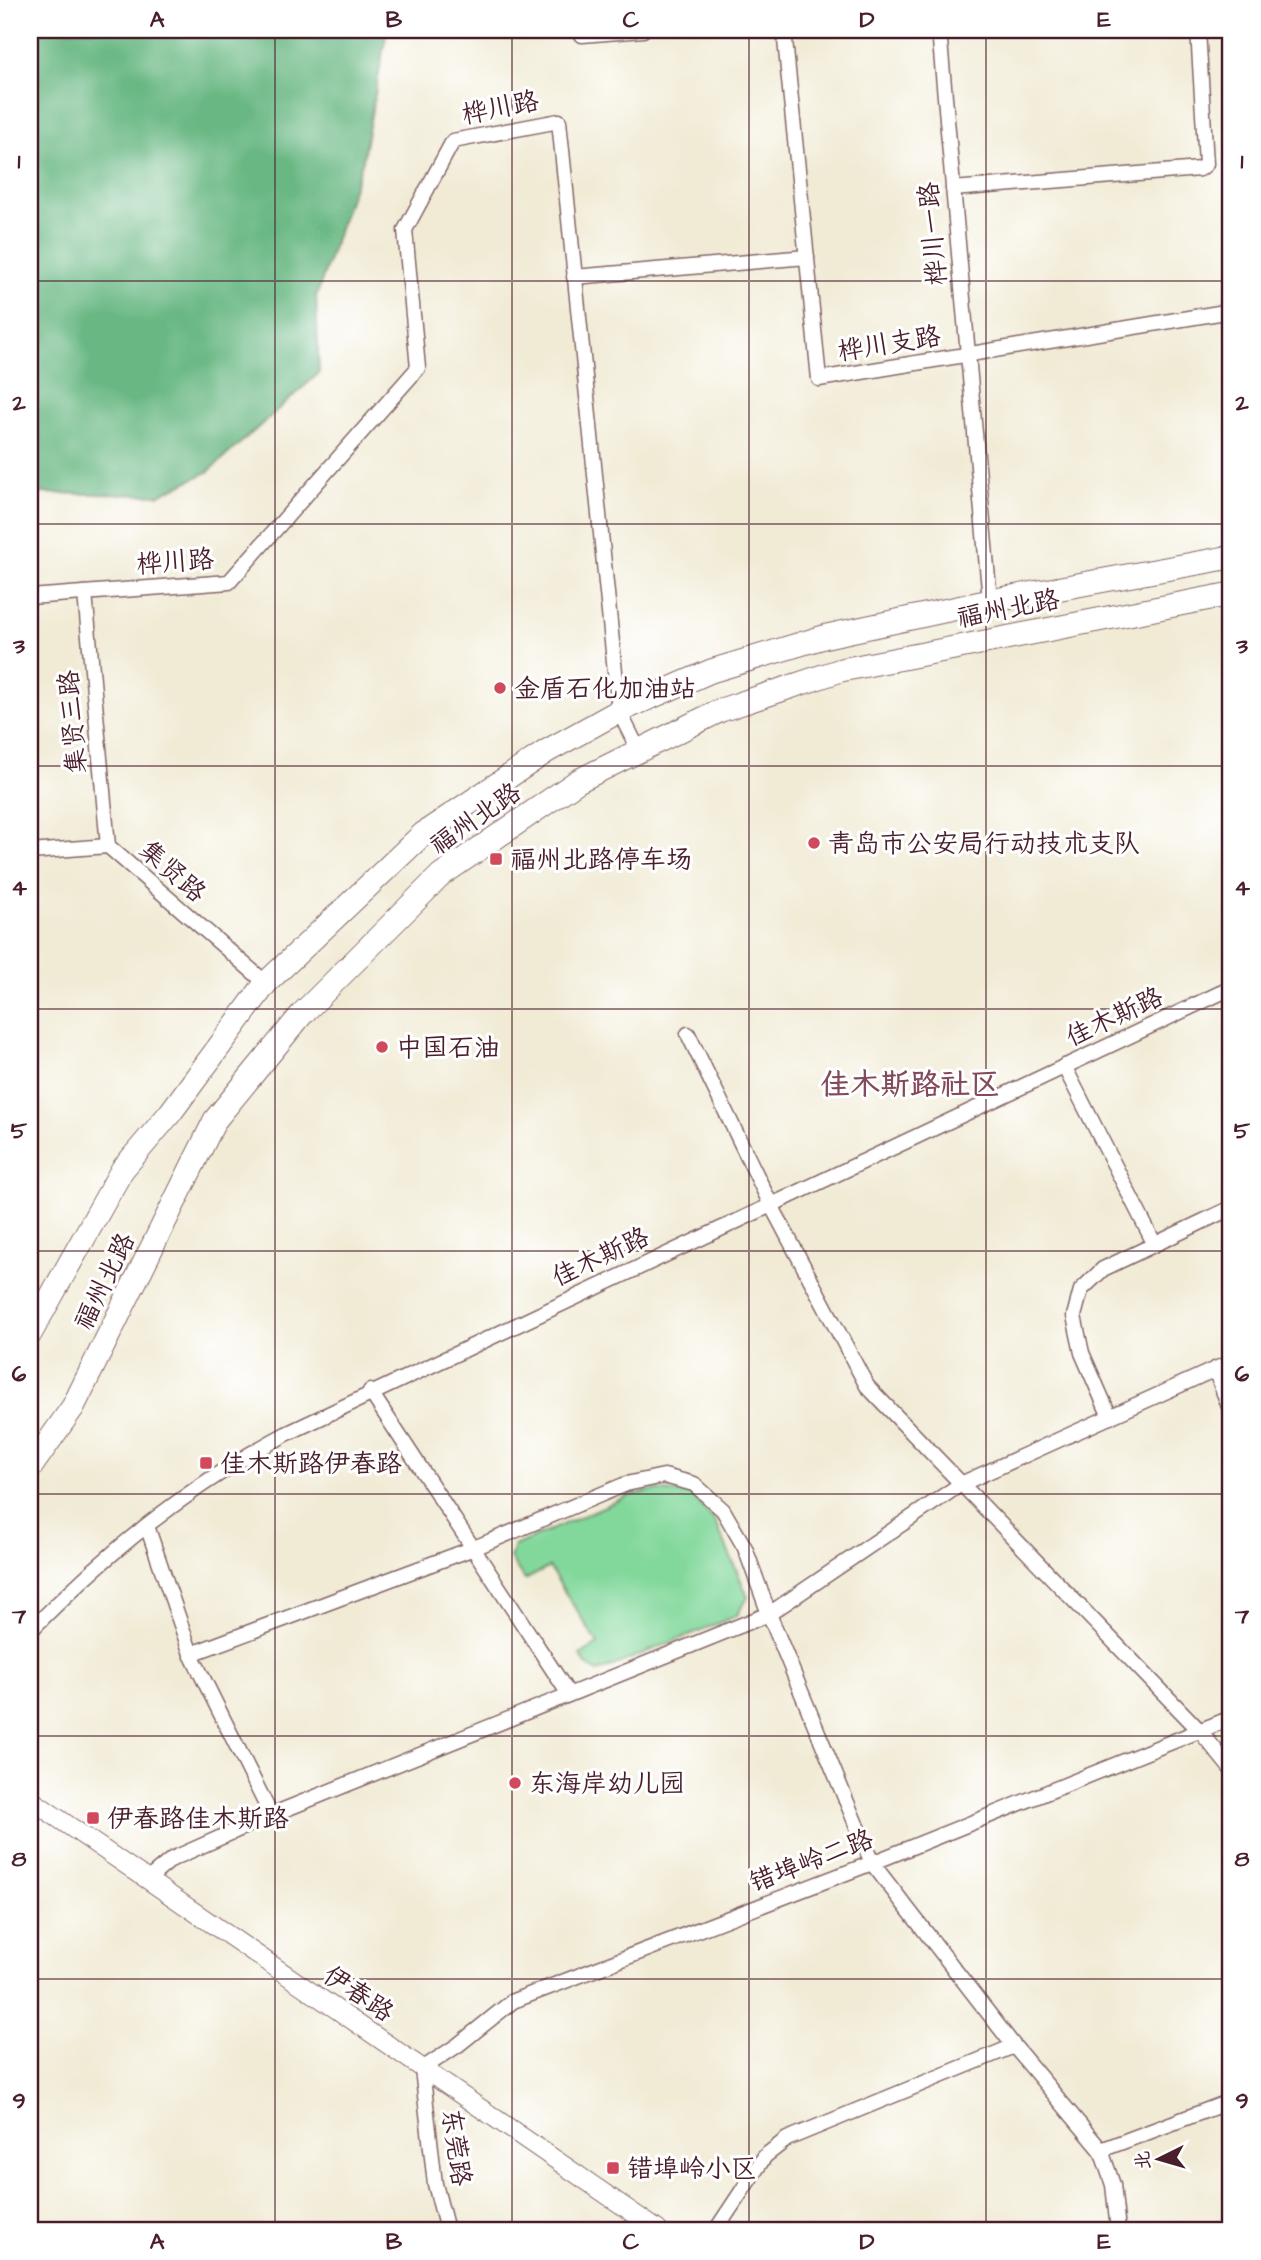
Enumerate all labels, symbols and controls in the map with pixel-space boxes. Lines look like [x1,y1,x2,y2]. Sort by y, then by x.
text: A [150,4,165,36]
text: B [386,4,403,36]
text: C [623,4,640,36]
text: D [860,4,875,36]
text: E [1097,4,1111,36]
street label: 桦川路 [458,83,542,133]
text: 1 [18,145,21,177]
text: 1 [1241,145,1244,177]
street label: 桦川一路 [911,181,955,287]
street label: 桦川支路 [835,318,943,370]
text: 2 [11,387,26,419]
text: 2 [1234,387,1249,419]
street label: 桦川路 [135,541,215,583]
street label: 福州北路 [954,581,1063,637]
text: 3 [12,630,25,662]
text: 3 [1235,630,1248,662]
street label: 集贤三路 [51,669,95,775]
place label: 金盾石化加油站 [514,671,696,707]
marker: 金盾石化加油站 [492,680,508,696]
street label: 福州北路 [423,774,529,863]
place label: 青岛市公安局行动技术支队 [828,826,1140,862]
street label: 集贤路 [131,833,214,911]
marker: 青岛市公安局行动技术支队 [806,835,822,851]
place label: 福州北路停车场 [510,842,692,878]
marker: 福州北路停车场 [488,851,504,867]
text: 4 [11,872,27,904]
text: 4 [1234,872,1250,904]
street label: 佳木斯路 [1060,979,1169,1055]
place label: 中国石油 [396,1030,500,1066]
marker: 中国石油 [374,1039,390,1055]
district label: 佳木斯路社区 [820,1064,1000,1106]
text: 5 [11,1115,28,1147]
text: 5 [1234,1115,1251,1147]
street label: 佳木斯路 [546,1219,655,1295]
street label: 福州北路 [66,1227,144,1336]
text: 6 [12,1358,27,1390]
text: 6 [1235,1358,1250,1390]
place label: 佳木斯路伊春路 [220,1446,402,1482]
marker: 佳木斯路伊春路 [198,1455,214,1471]
text: 7 [11,1600,27,1632]
text: 7 [1234,1600,1250,1632]
place label: 东海岸幼儿园 [529,1766,685,1802]
marker: 东海岸幼儿园 [507,1775,523,1791]
place label: 伊春路佳木斯路 [107,1801,289,1837]
marker: 伊春路佳木斯路 [85,1810,101,1826]
street label: 错埠岭二路 [744,1821,878,1901]
text: 8 [12,1843,27,1875]
text: 8 [1235,1843,1250,1875]
street label: 伊春路 [316,1957,401,2031]
text: 9 [12,2085,26,2117]
text: 9 [1235,2085,1249,2117]
street label: 东莞路 [433,2106,479,2188]
north arrow [1124,2124,1194,2194]
text: 北 [1129,2150,1158,2171]
place label: 错埠岭小区 [627,2151,757,2187]
marker: 错埠岭小区 [605,2160,621,2176]
text: A [150,2226,165,2258]
text: B [386,2226,403,2258]
text: C [623,2226,640,2258]
text: D [860,2226,875,2258]
text: E [1097,2226,1111,2258]

